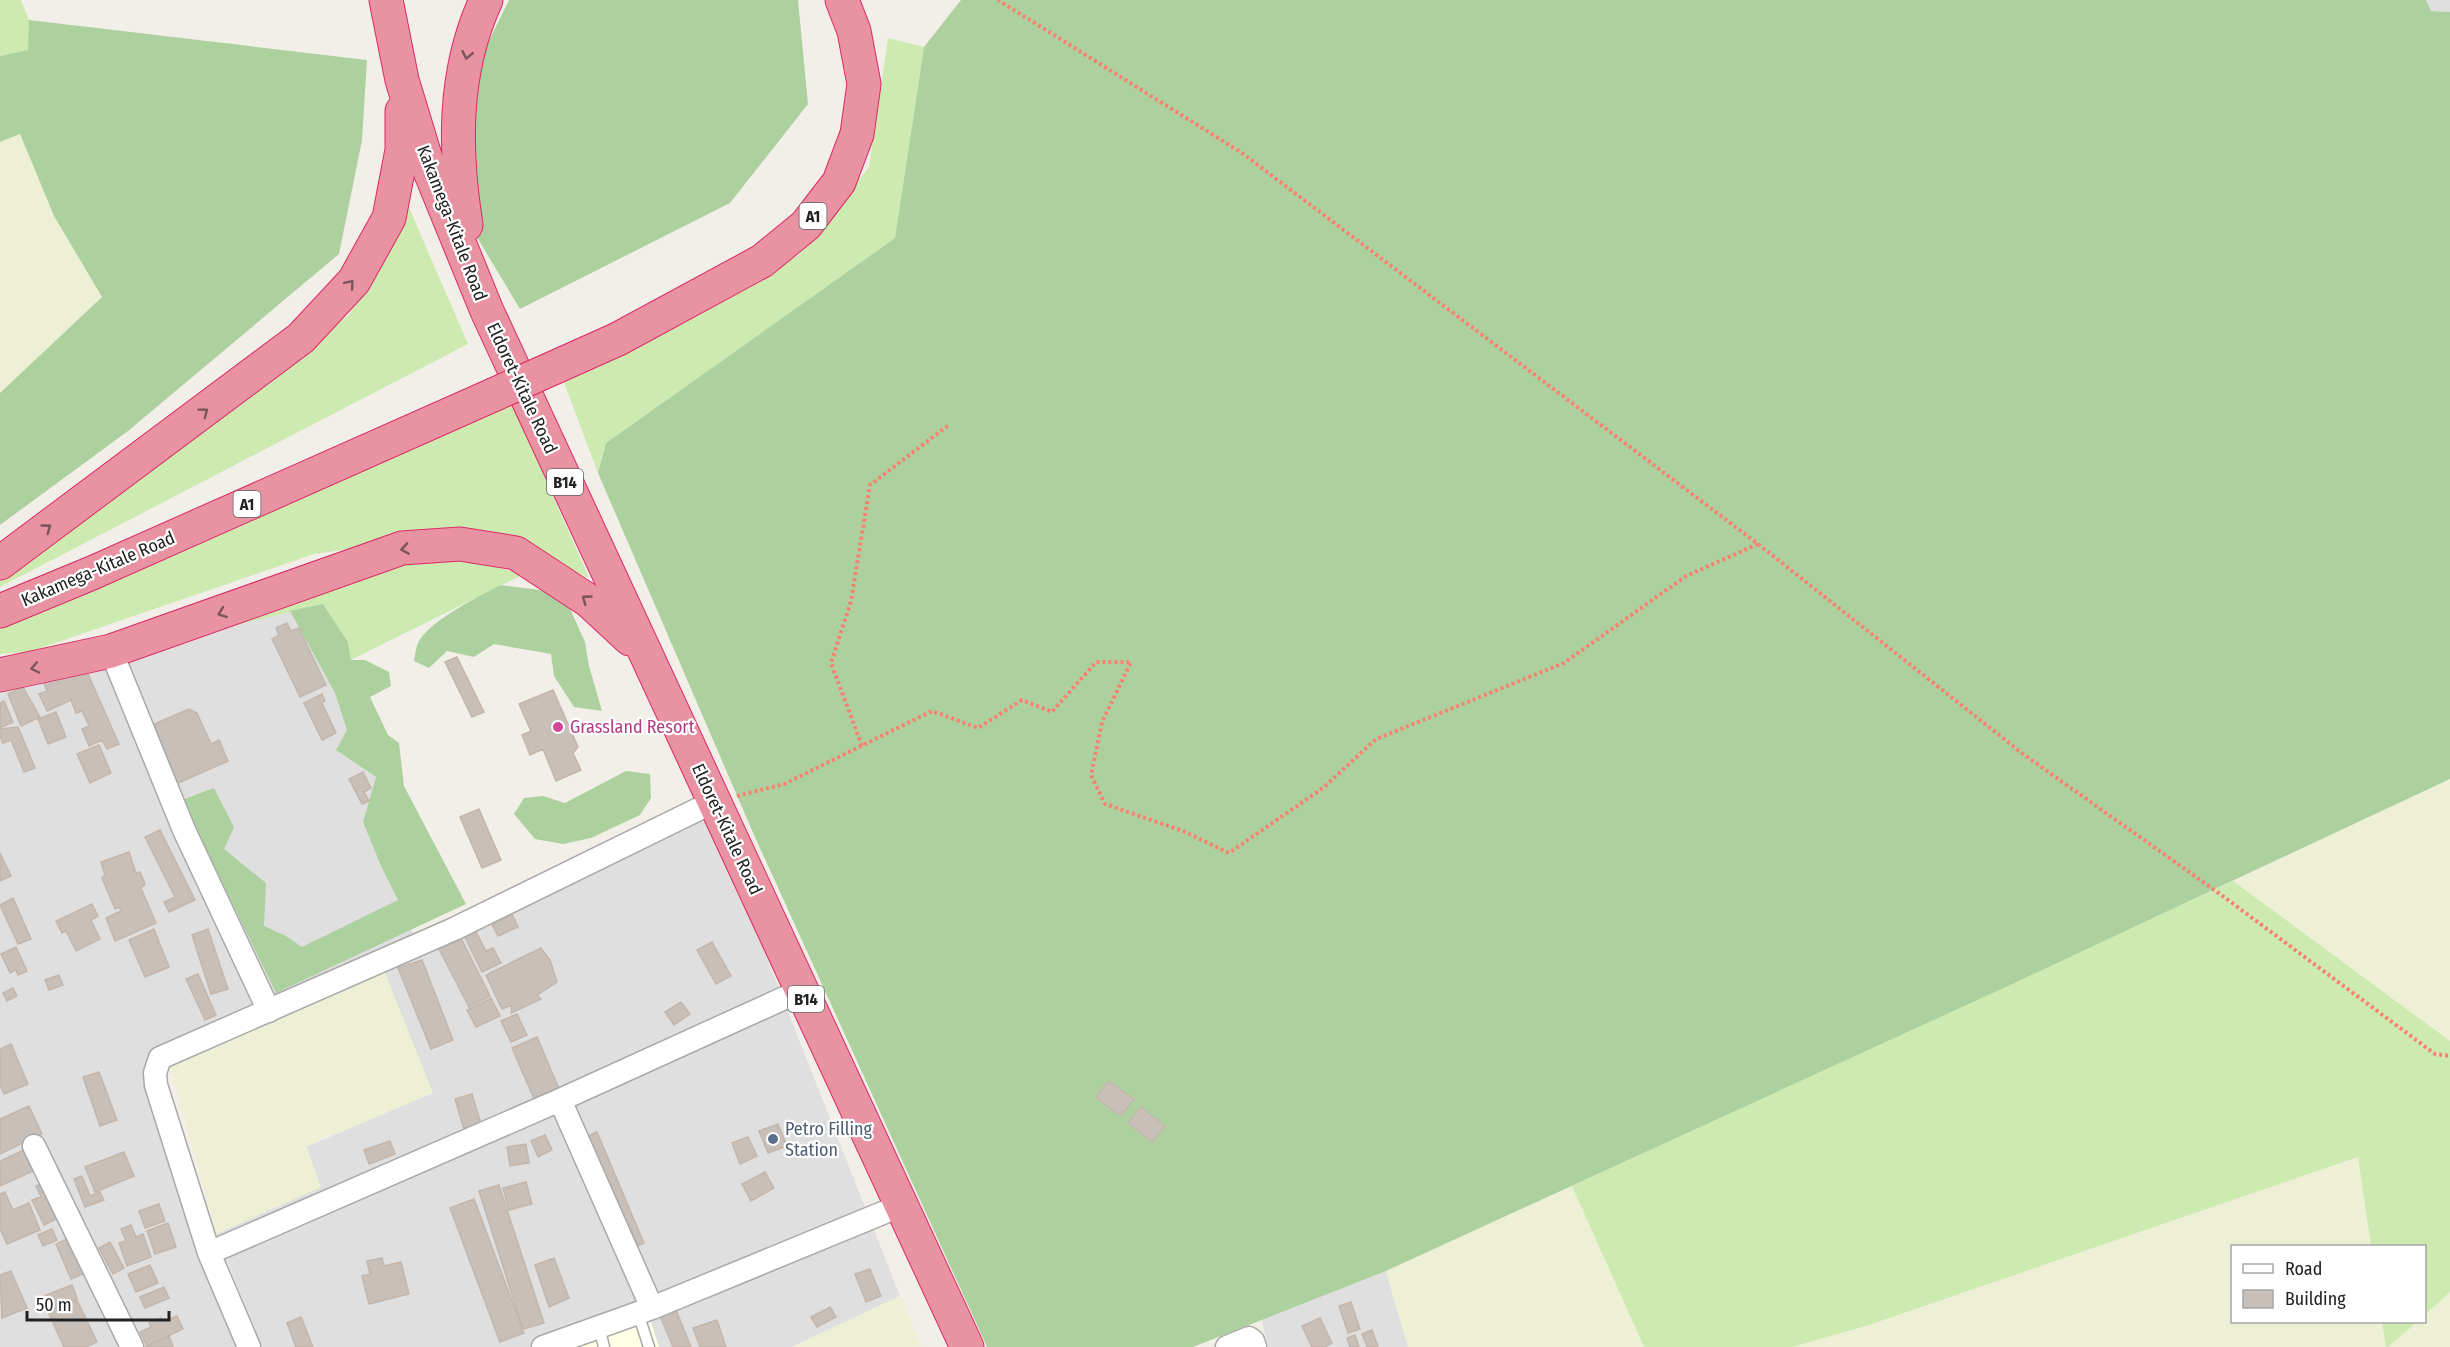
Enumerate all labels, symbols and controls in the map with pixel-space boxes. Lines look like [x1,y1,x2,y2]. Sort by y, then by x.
one-way arrow [461,50,474,60]
street label: Kakamega-Kitale Road [412,142,492,304]
road number: A1 [800,203,826,229]
one-way arrow [343,280,354,291]
street label: Eldoret-Kitale Road [482,319,562,457]
one-way arrow [197,408,208,419]
road number: B14 [547,469,583,495]
road number: A1 [234,491,260,517]
one-way arrow [41,524,52,535]
street label: Kakamega-Kitale Road [18,527,178,611]
one-way arrow [401,542,410,554]
one-way arrow [581,595,592,606]
one-way arrow [217,605,227,618]
one-way arrow [30,661,40,674]
place label: Grassland Resort [570,716,695,738]
marker: Grassland Resort [551,720,565,734]
street label: Eldoret-Kitale Road [687,760,767,898]
road number: B14 [788,986,824,1012]
place label: Petro Filling Station [785,1118,872,1161]
marker: Petro Filling Station [766,1132,780,1146]
legend [2231,1245,2426,1323]
text: Road [2285,1258,2322,1280]
scale bar [27,1284,170,1322]
text: Building [2285,1288,2346,1310]
text: 50 m [36,1294,72,1316]

